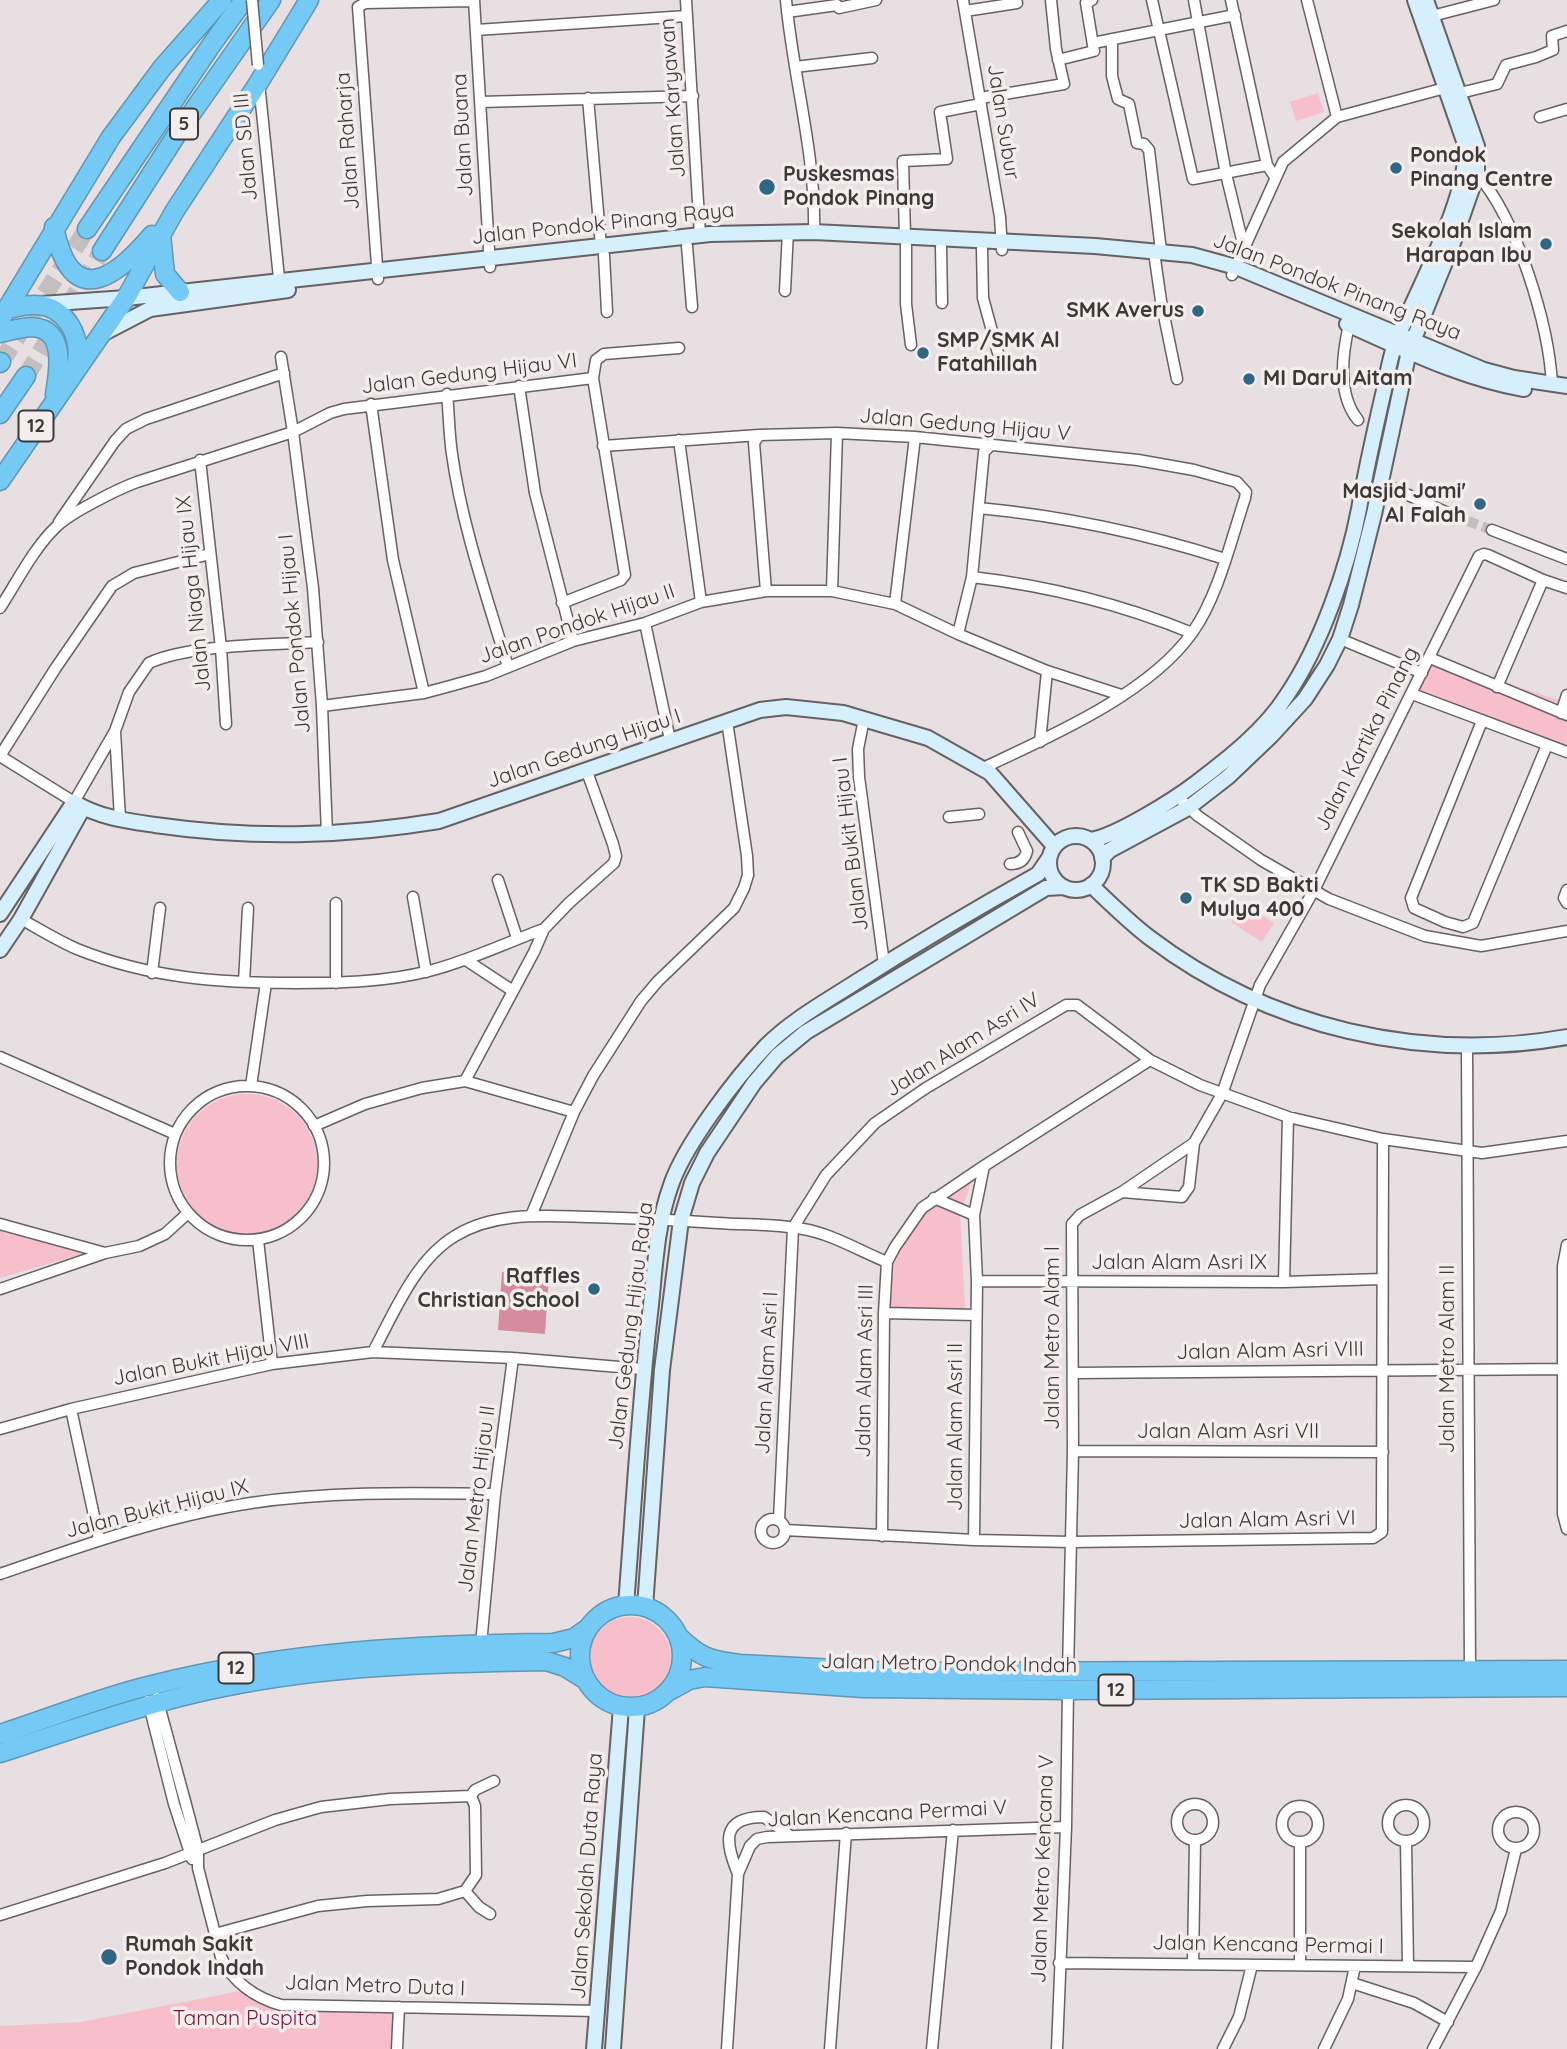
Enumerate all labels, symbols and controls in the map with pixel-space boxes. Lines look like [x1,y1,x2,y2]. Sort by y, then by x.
street label: Jalan Karyawan [655,17,691,179]
street label: Jalan Subur [981,62,1025,182]
street label: Jalan Raharja [331,71,365,211]
street label: Jalan Buana [447,73,479,197]
street label: Jalan SD III [229,92,263,202]
road number: 5 [170,108,198,140]
place label: Pondok Pinang Centre [1410,143,1553,193]
marker: Pondok Pinang Centre [1388,160,1404,176]
place label: Puskesmas Pondok Pinang [783,162,934,212]
marker: Puskesmas Pondok Pinang [757,177,777,197]
street label: Jalan Pondok Pinang Raya [470,198,736,250]
place label: Sekolah Islam Harapan Ibu [1391,219,1532,269]
street label: Jalan Pondok Pinang Raya [1209,228,1465,346]
marker: Sekolah Islam Harapan Ibu [1538,236,1554,252]
place label: SMK Averus [1066,298,1184,324]
marker: SMK Averus [1190,303,1206,319]
place label: SMP/SMK Al Fatahillah [937,328,1060,378]
marker: SMP/SMK Al Fatahillah [915,345,931,361]
street label: Jalan Gedung Hijau VI [360,348,578,400]
place label: MI Darul Aitam [1263,366,1413,392]
marker: MI Darul Aitam [1241,371,1257,387]
street label: Jalan Gedung Hijau V [858,403,1072,447]
road number: 12 [19,410,54,442]
place label: Masjid Jami' Al Falah [1342,479,1466,529]
street label: Jalan Niaga Hijau IX [171,494,217,694]
marker: Masjid Jami' Al Falah [1472,496,1488,512]
street label: Jalan Pondok Hijau I [274,533,316,735]
street label: Jalan Pondok Hijau II [476,579,678,669]
street label: Jalan Kartika Pinang [1310,643,1424,835]
street label: Jalan Gedung Hijau I [484,704,684,794]
street label: Jalan Bukit Hijau I [828,756,874,932]
place label: TK SD Bakti Mulya 400 [1200,873,1319,923]
marker: TK SD Bakti Mulya 400 [1178,890,1194,906]
street label: Jalan Alam Asri IV [881,987,1045,1103]
street label: Jalan Gedung Hijau Raya [603,1201,659,1451]
street label: Jalan Metro Alam I [1040,1246,1066,1430]
street label: Jalan Alam Asri IX [1091,1250,1267,1276]
place label: Raffles Christian School [418,1264,580,1314]
street label: Jalan Metro Alam II [1435,1264,1461,1454]
marker: Raffles Christian School [586,1281,602,1297]
street label: Jalan Alam Asri III [851,1284,879,1458]
street label: Jalan Alam Asri I [750,1291,784,1455]
street label: Jalan Bukit Hijau VIII [111,1329,311,1391]
street label: Jalan Alam Asri VIII [1176,1337,1364,1365]
street label: Jalan Alam Asri II [943,1343,969,1511]
street label: Jalan Metro Hijau II [453,1404,501,1594]
street label: Jalan Alam Asri VII [1137,1419,1319,1445]
street label: Jalan Bukit Hijau IX [63,1474,251,1544]
street label: Jalan Alam Asri VI [1178,1506,1356,1534]
street label: Jalan Metro Pondok Indah [820,1649,1078,1679]
road number: 12 [218,1652,254,1684]
road number: 12 [1098,1674,1134,1706]
street label: Jalan Sekolah Duta Raya [566,1752,608,2000]
street label: Jalan Metro Kencana V [1026,1754,1060,1984]
street label: Jalan Kencana Permai V [766,1795,1008,1833]
street label: Jalan Kencana Permai I [1152,1930,1384,1960]
place label: Rumah Sakit Pondok Indah [125,1932,264,1982]
marker: Rumah Sakit Pondok Indah [99,1947,119,1967]
street label: Jalan Metro Duta I [284,1970,466,2002]
park label: Taman Puspita [173,2006,317,2032]

